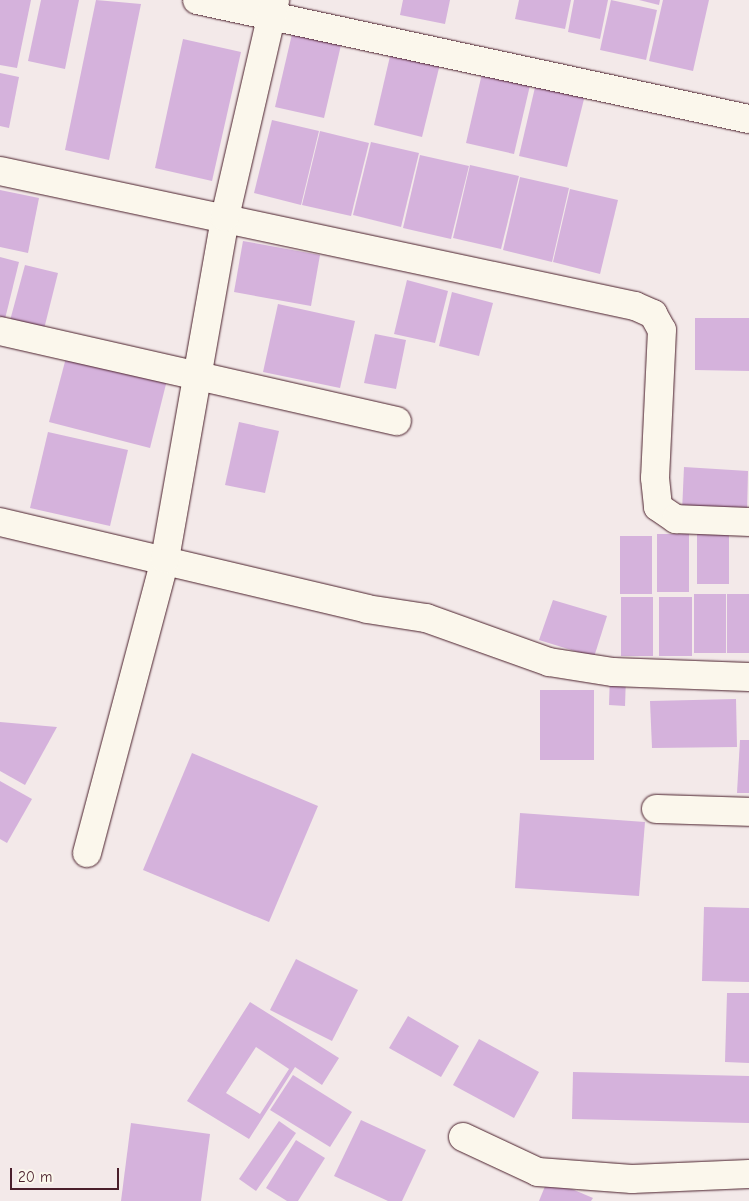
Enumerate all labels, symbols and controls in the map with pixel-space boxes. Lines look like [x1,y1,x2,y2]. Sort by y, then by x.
scale bar [12,1158,121,1190]
text: 20 m [18,1168,52,1186]

